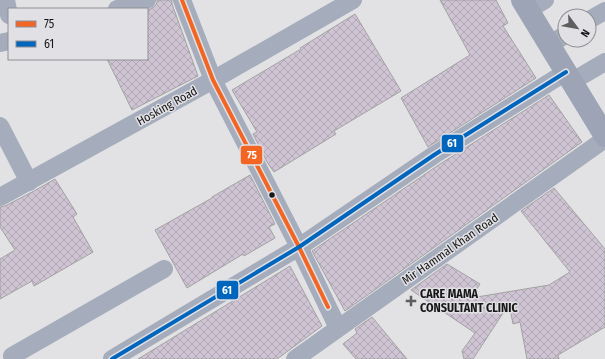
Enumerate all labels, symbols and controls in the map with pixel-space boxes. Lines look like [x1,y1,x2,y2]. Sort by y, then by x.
legend [8,8,148,60]
north arrow [557,8,597,48]
text: 75 [44,17,55,31]
text: N [578,27,592,39]
text: 61 [44,37,54,51]
street label: Hosking Road [134,84,200,128]
line badge: 61 [441,134,464,153]
text: 61 [447,137,457,150]
line badge: 75 [240,145,263,165]
text: 75 [247,149,258,162]
unlabelled marker [267,190,277,200]
street label: Mir Hammal Khan Road [399,210,501,288]
line badge: 61 [216,280,239,300]
text: 61 [222,284,232,297]
place label: CARE MAMA CONSULTANT CLINIC [420,287,518,315]
marker: CARE MAMA CONSULTANT CLINIC [405,295,417,307]

